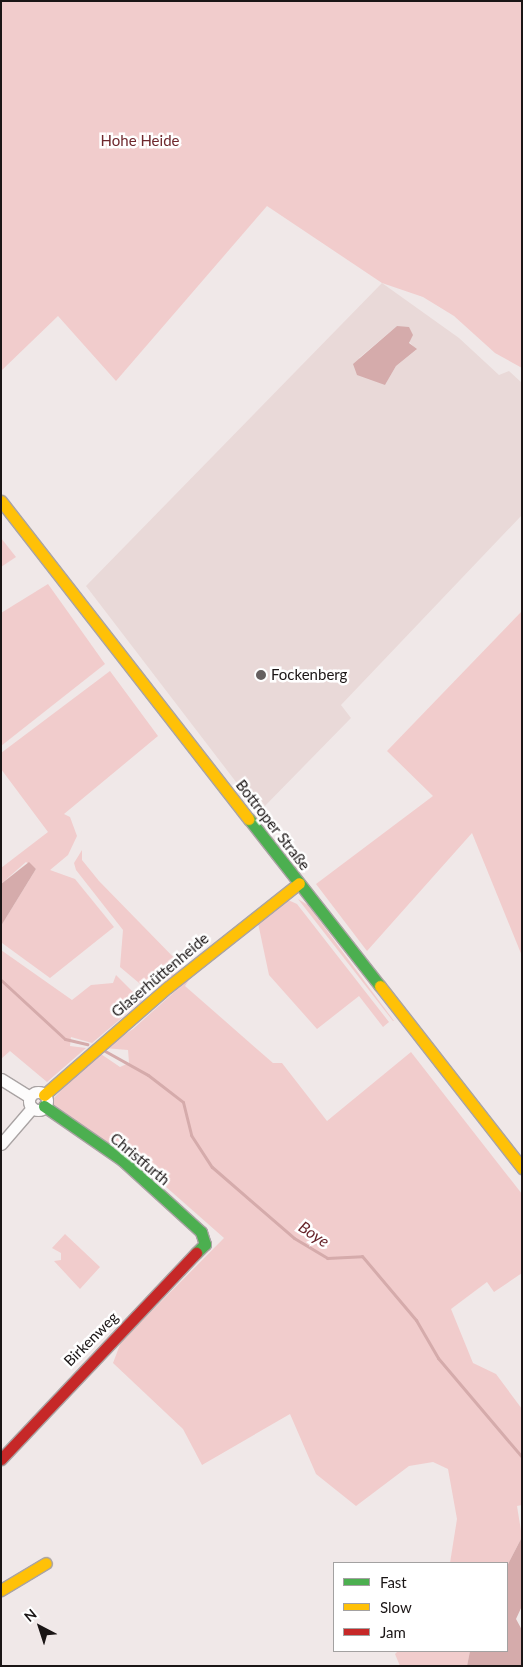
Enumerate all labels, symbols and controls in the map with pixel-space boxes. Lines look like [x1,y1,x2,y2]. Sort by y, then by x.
park label: Hohe Heide [101,132,179,150]
place label: Fockenberg [271,666,347,684]
marker: Fockenberg [255,669,267,681]
street label: Bottroper Straße [232,776,314,874]
street label: Glaserhüttenheide [108,929,212,1021]
street label: Christfurth [107,1129,173,1189]
water label: Boye [295,1217,333,1251]
street label: Birkenweg [60,1308,122,1370]
legend [333,1562,508,1652]
text: Fast [380,1573,407,1591]
text: Slow [380,1598,412,1616]
north arrow [15,1602,65,1652]
text: N [20,1605,40,1625]
text: Jam [380,1623,406,1641]

